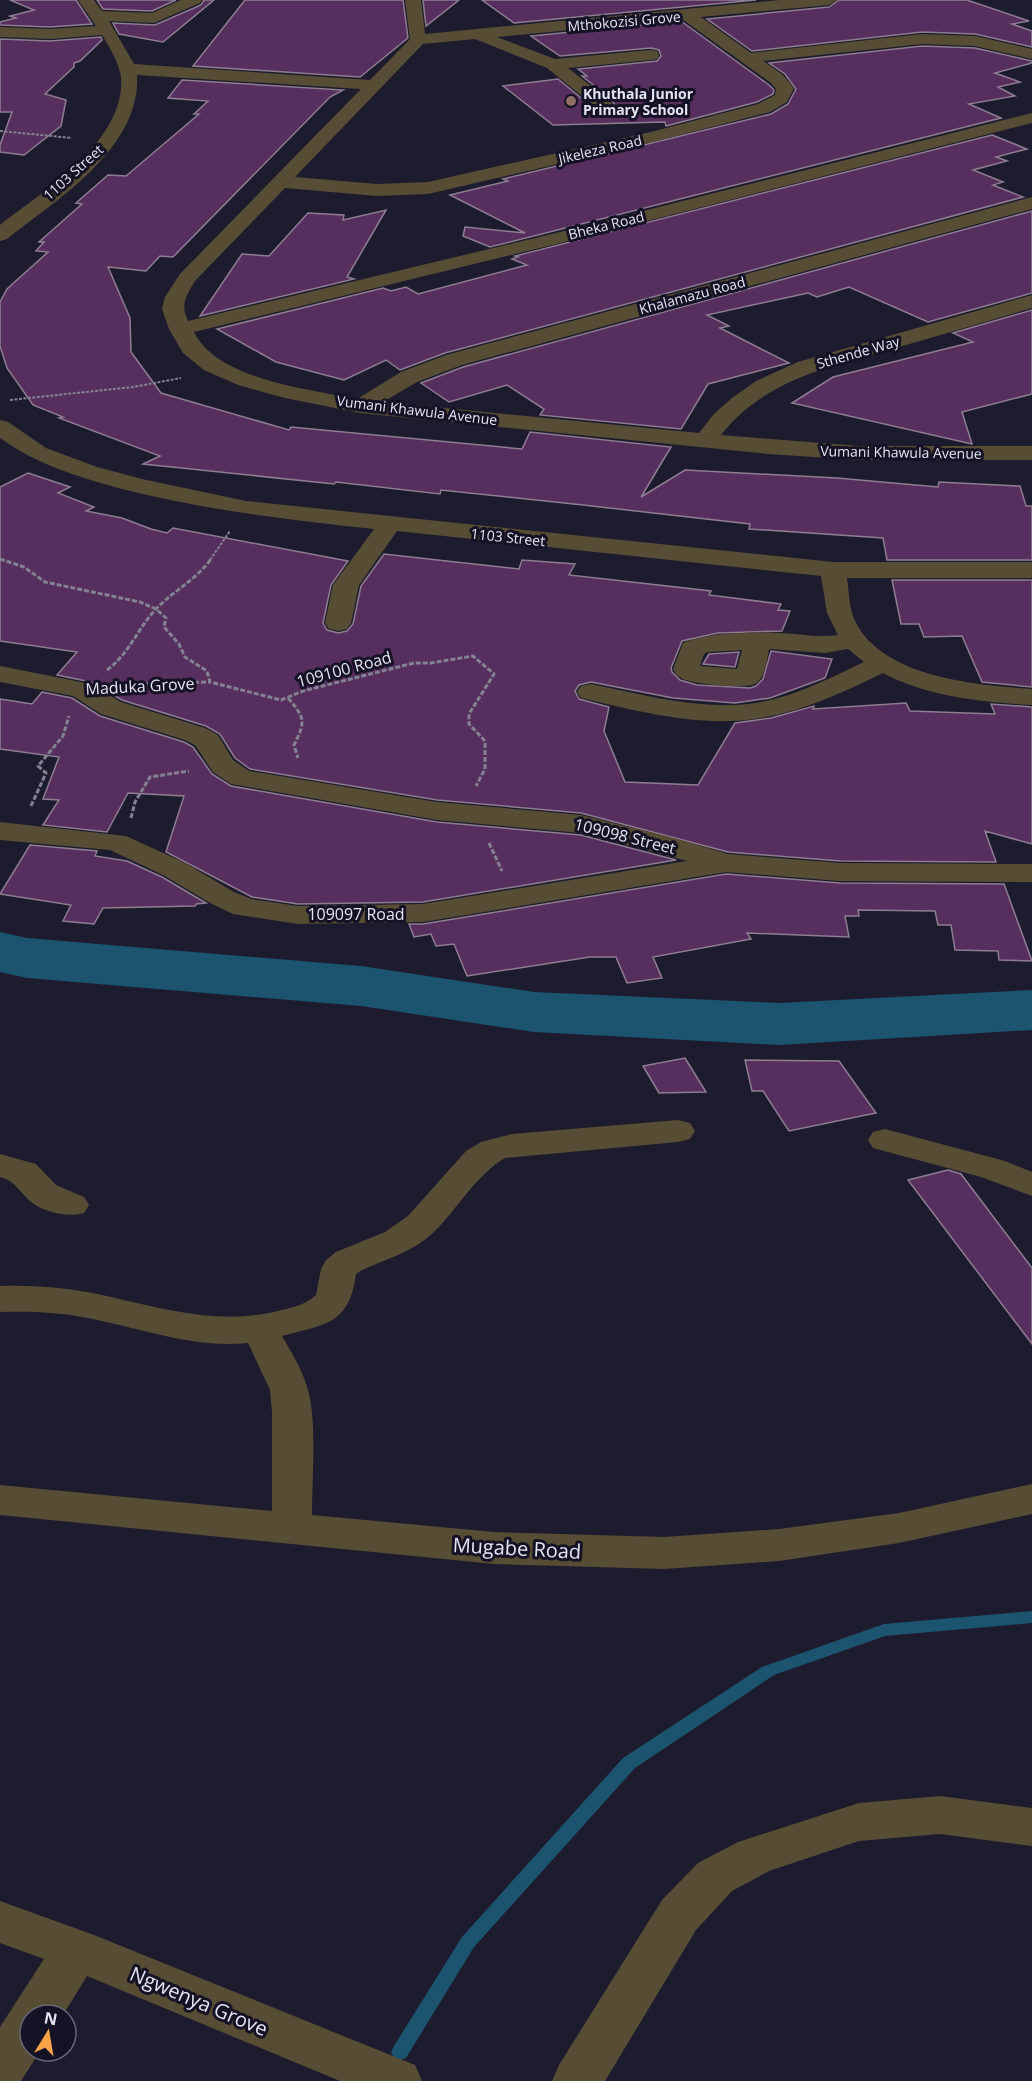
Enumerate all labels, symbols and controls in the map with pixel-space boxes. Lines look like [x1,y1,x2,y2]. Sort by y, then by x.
street label: Mthokozisi Grove [567,7,681,35]
place label: Khuthala Junior Primary School [583,84,694,119]
marker: Khuthala Junior Primary School [564,94,578,108]
street label: Jikeleza Road [554,130,644,168]
street label: 1103 Street [39,140,107,204]
street label: Bheka Road [566,206,646,244]
street label: Khalamazu Road [637,272,747,318]
street label: Sthende Way [814,331,903,373]
street label: Vumani Khawula Avenue [336,391,498,429]
street label: Vumani Khawula Avenue [820,441,982,463]
street label: 1103 Street [470,524,546,550]
street label: 109100 Road [294,646,394,692]
street label: Maduka Grove [85,672,195,700]
street label: 109098 Street [572,813,678,859]
street label: 109097 Road [307,903,405,925]
street label: Mugabe Road [452,1531,582,1565]
street label: Ngwenya Grove [126,1960,272,2042]
north arrow [18,2003,78,2063]
text: N [42,2006,59,2030]

